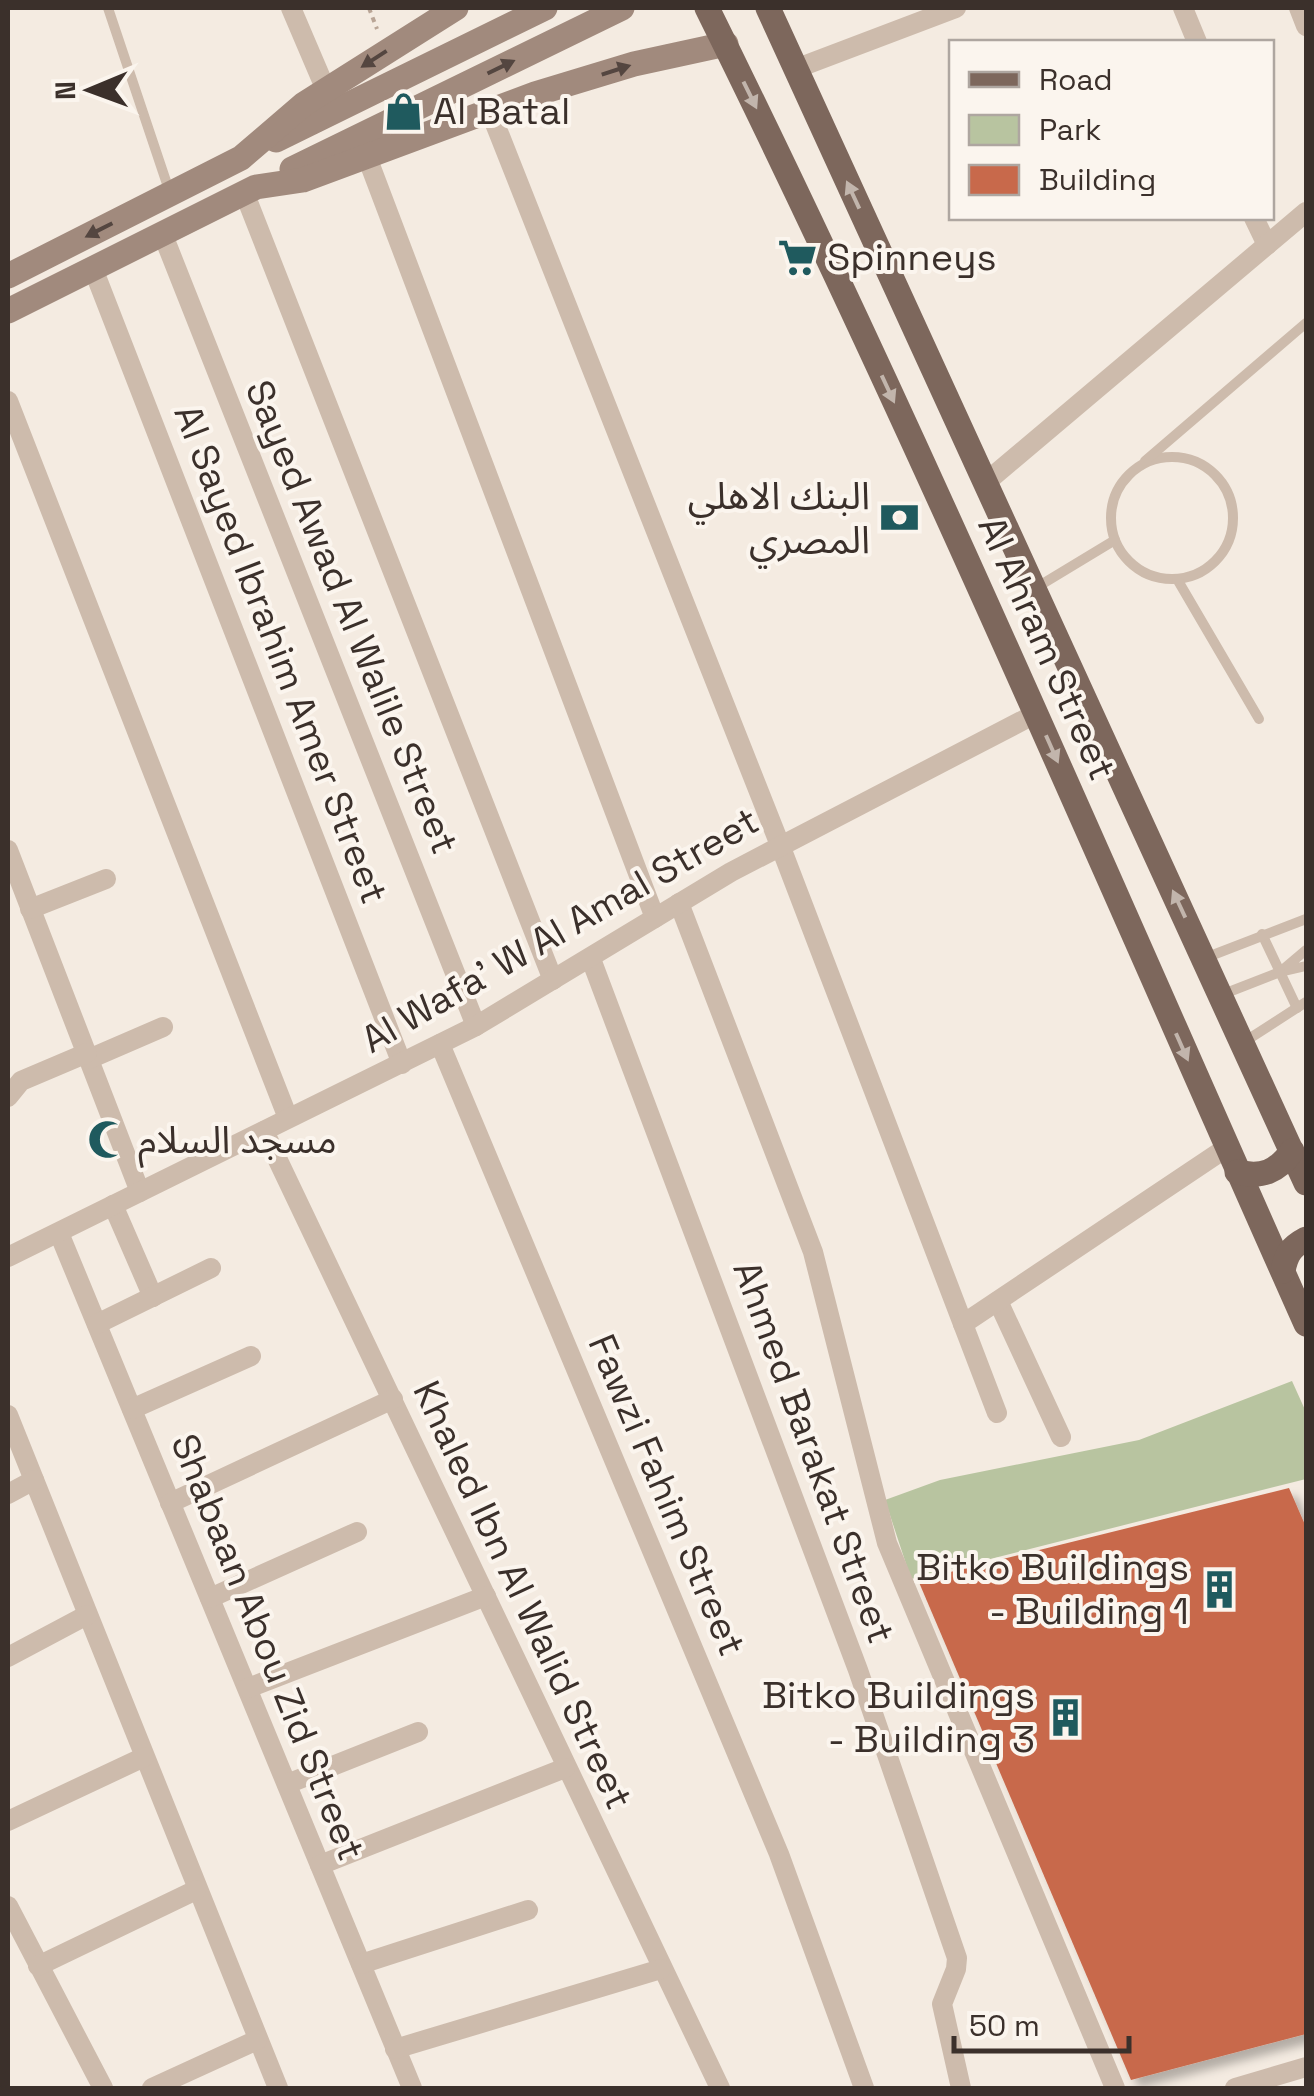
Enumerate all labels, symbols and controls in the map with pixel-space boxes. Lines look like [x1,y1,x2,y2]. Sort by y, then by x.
north arrow [40,40,140,140]
legend [949,40,1274,220]
one-way arrow [360,50,387,68]
one-way arrow [486,59,515,76]
text: Road [1039,60,1113,99]
one-way arrow [601,61,631,76]
text: N [47,81,83,100]
one-way arrow [742,81,759,110]
place label: Al Batal [433,87,570,135]
shop icon: Al Batal [382,90,424,132]
text: Park [1039,110,1101,149]
text: Building [1039,160,1156,199]
one-way arrow [845,180,861,210]
one-way arrow [84,221,113,238]
place label: Spinneys [827,233,996,281]
supermarket icon: Spinneys [776,236,818,278]
street label: Sayed Awad Al Walile Street [235,373,469,861]
one-way arrow [880,375,897,404]
street label: Al Sayed Ibrahim Amer Street [163,398,399,910]
place label: البنك الاهلي المصري [688,472,870,569]
bank icon: البنك الاهلي المصري [879,497,921,539]
street label: Al Ahram Street [967,509,1127,787]
one-way arrow [1044,734,1060,764]
street label: Al Wafa' W Al Amal Street [353,796,767,1064]
one-way arrow [1170,889,1187,918]
one-way arrow [1174,1032,1190,1062]
place label: مسجد السلام [138,1116,337,1169]
mosque icon: مسجد السلام [87,1119,129,1161]
street label: Ahmed Barakat Street [723,1254,905,1650]
street label: Fawzi Fahim Street [578,1327,756,1663]
street label: Khaled Ibn Al Walid Street [403,1373,643,1817]
street label: Shabaan Abou Zid Street [160,1427,376,1867]
place label: Bitko Buildings - Building 1 [916,1543,1189,1635]
building icon: Bitko Buildings - Building 1 [1198,1568,1240,1610]
place label: Bitko Buildings - Building 3 [762,1671,1035,1763]
building icon: Bitko Buildings - Building 3 [1044,1696,1086,1738]
scale bar [954,1991,1129,2053]
text: 50 m [969,2006,1040,2045]

